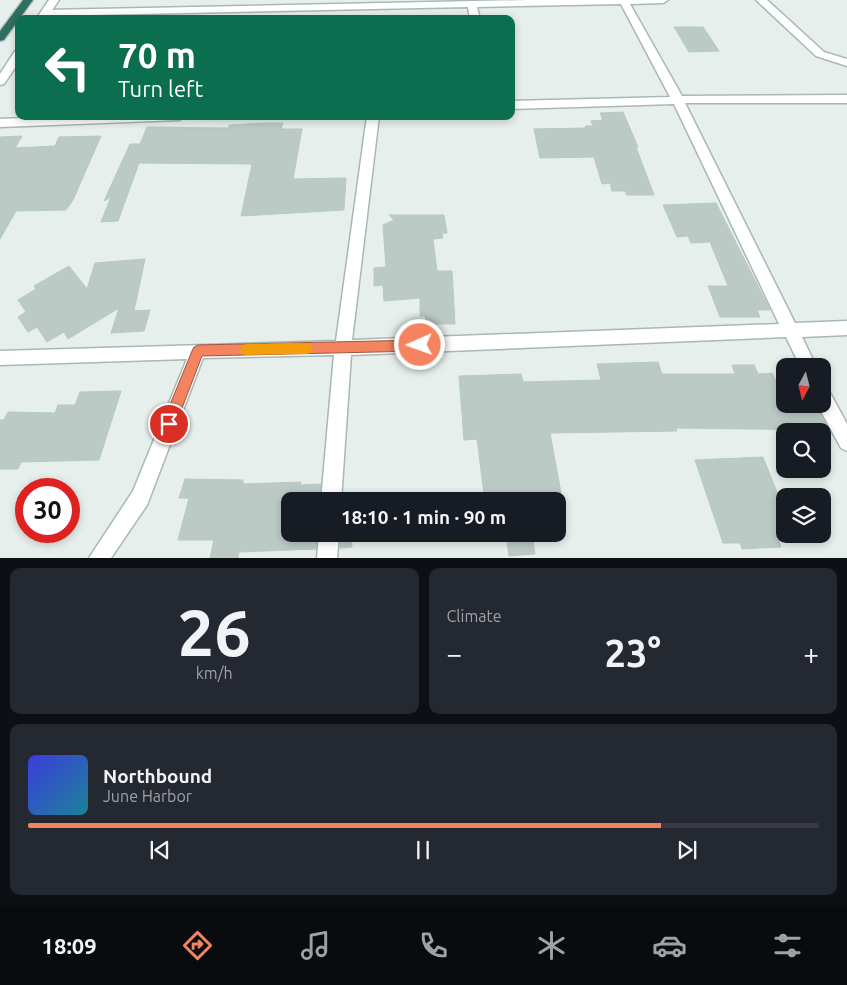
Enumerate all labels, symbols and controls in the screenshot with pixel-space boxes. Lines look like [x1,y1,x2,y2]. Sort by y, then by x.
icon: left [35,35,100,100]
text: 70 m [118,35,196,75]
text: Turn left [118,76,203,101]
position arrow [393,318,445,370]
north arrow [776,358,831,412]
map controls [776,358,831,543]
pin [148,403,190,445]
icon: arrive [155,410,183,438]
button: search [776,423,831,478]
speed limit sign: 30 [15,478,80,543]
button: layers [776,488,831,543]
text: 18:10 · 1 min · 90 m [341,506,506,528]
text: 26 [178,595,251,668]
text: Climate [447,607,502,625]
text: 23° [605,632,661,674]
text: − [447,638,462,669]
text: + [803,638,819,669]
text: km/h [196,664,233,682]
text: Northbound [103,765,212,787]
text: June Harbor [103,787,192,805]
icon: previous [146,836,174,864]
icon: pause [409,836,437,864]
icon: next [673,836,701,864]
icon: directions [180,928,215,963]
icon: music [298,928,333,963]
icon: phone [416,928,451,963]
icon: climate [534,928,569,963]
icon: car [652,928,687,963]
icon: filters [770,928,805,963]
text: 18:09 [42,933,97,958]

